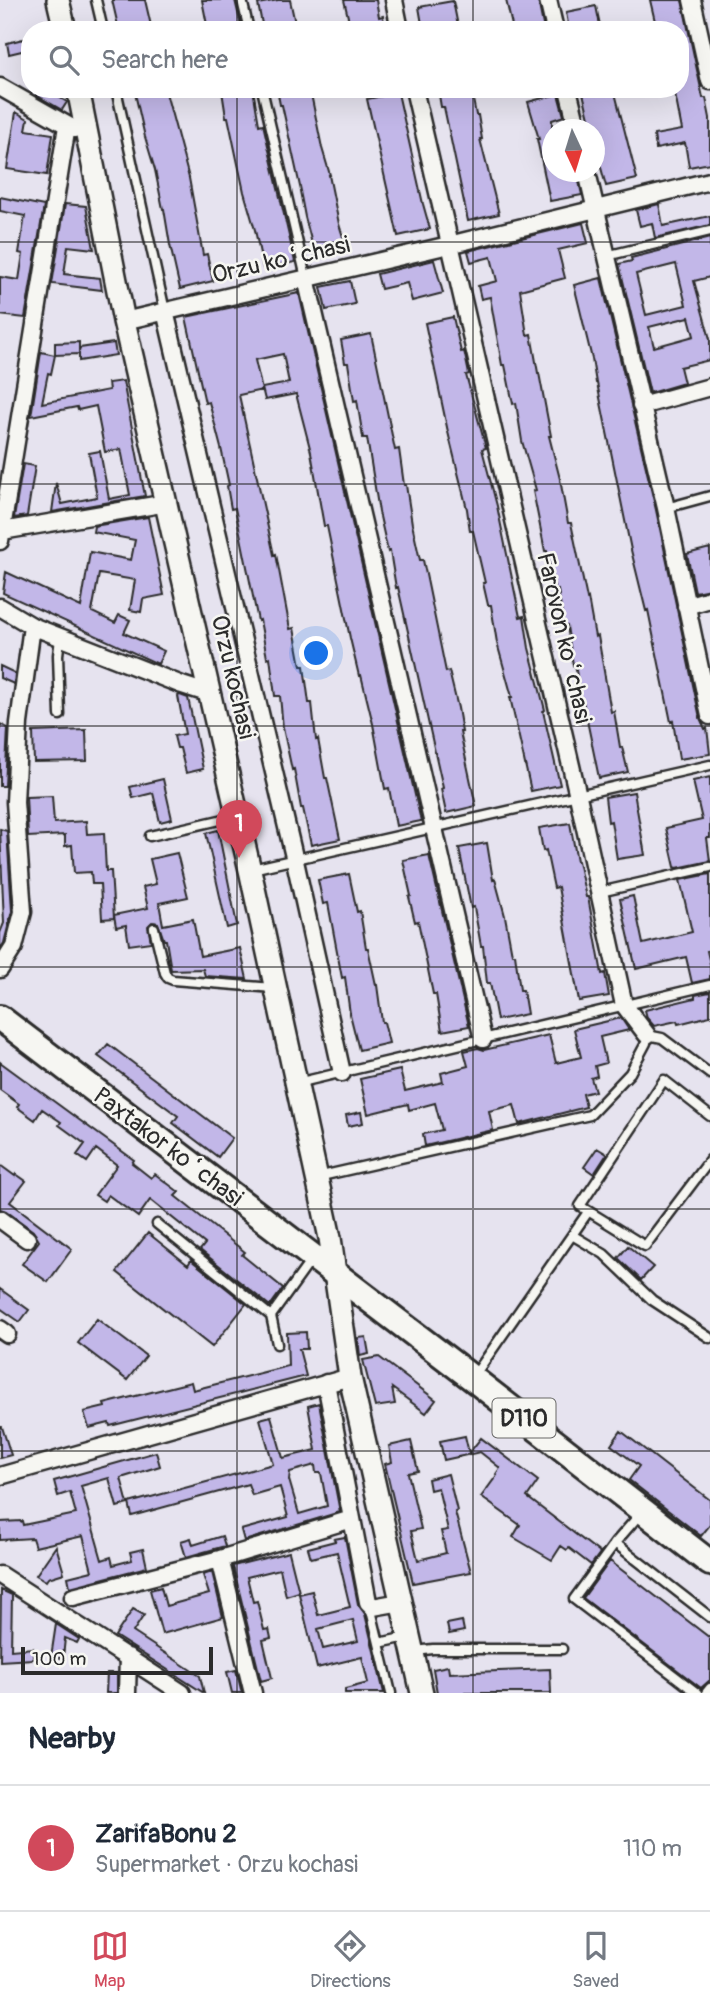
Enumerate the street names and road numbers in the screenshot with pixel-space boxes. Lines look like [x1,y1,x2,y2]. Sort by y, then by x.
street label: Orzu koʻchasi [209,230,353,290]
street label: Farovon koʻchasi [530,550,598,726]
street label: Orzu kochasi [205,612,261,742]
street label: Paxtakor koʻchasi [87,1081,249,1213]
road number: D110 [492,1399,556,1438]

